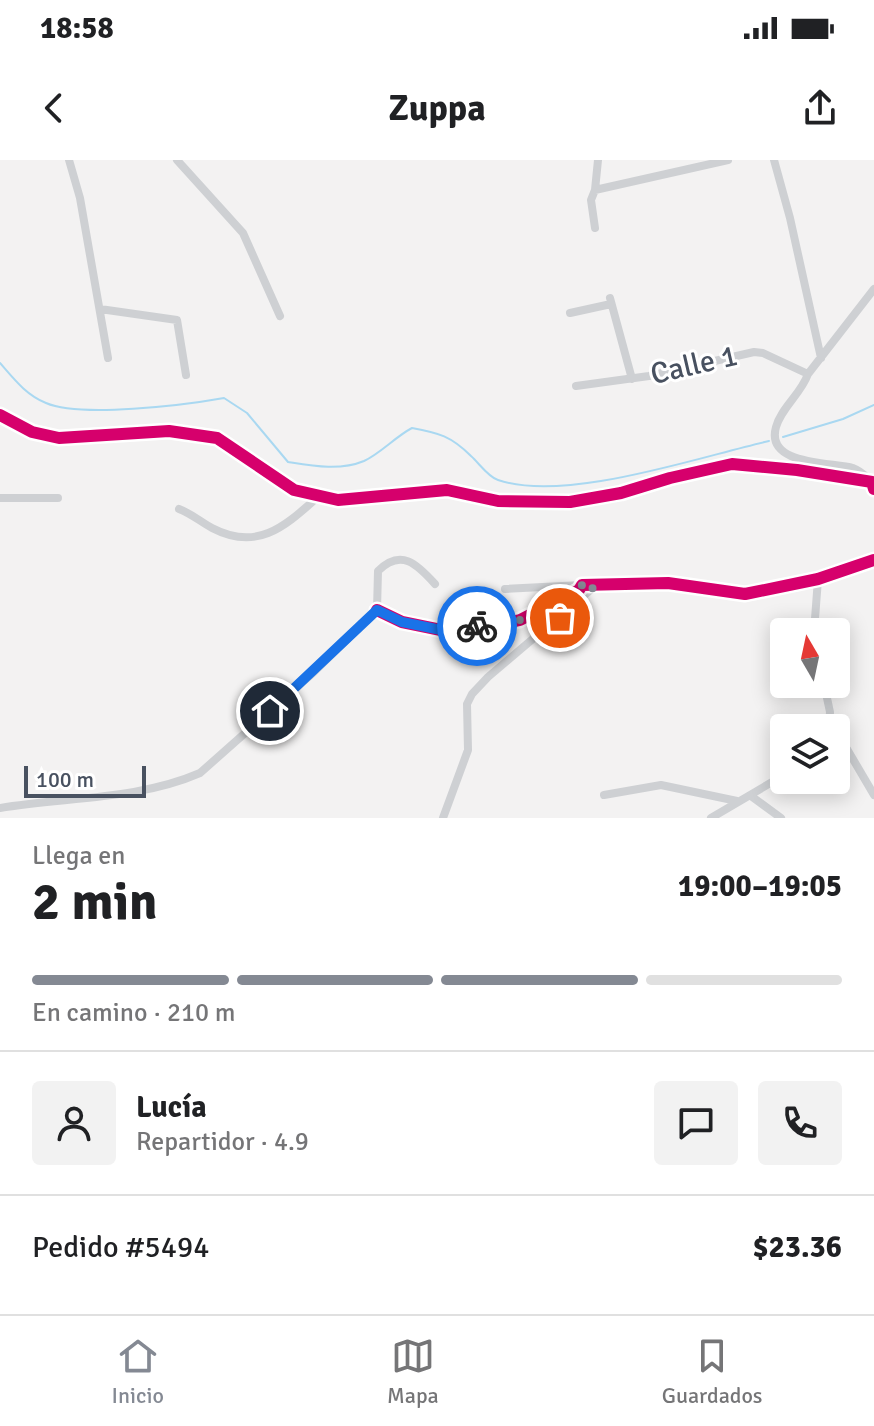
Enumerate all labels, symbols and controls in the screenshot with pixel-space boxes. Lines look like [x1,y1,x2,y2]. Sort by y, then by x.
text: 18:58 [40,10,114,47]
icon: back [32,86,76,130]
text: Zuppa [388,86,486,131]
icon: share [798,86,842,130]
street label: Calle 1 [647,337,741,393]
pin [526,584,594,652]
courier [437,586,517,666]
icon: bag [538,596,582,640]
icon: bike [455,604,499,648]
north arrow [770,618,850,698]
map controls [770,618,850,794]
pin [236,677,304,745]
icon: home [248,689,292,733]
button: layers [770,714,850,794]
scale bar [24,762,146,798]
text: 100 m [36,766,94,793]
text: Llega en [32,840,126,872]
text: 19:00–19:05 [678,868,842,905]
text: 2 min [32,870,158,934]
text: En camino · 210 m [32,997,235,1029]
button: person [32,1081,116,1165]
button: chat [654,1081,738,1165]
button: phone [758,1081,842,1165]
text: Lucía [136,1089,207,1126]
text: Repartidor · 4.9 [136,1126,309,1158]
text: Pedido #5494 [32,1229,209,1266]
text: $23.36 [752,1229,842,1266]
tab: Inicio [112,1334,164,1409]
tab: Mapa [387,1334,439,1409]
tab: Guardados [662,1334,762,1409]

